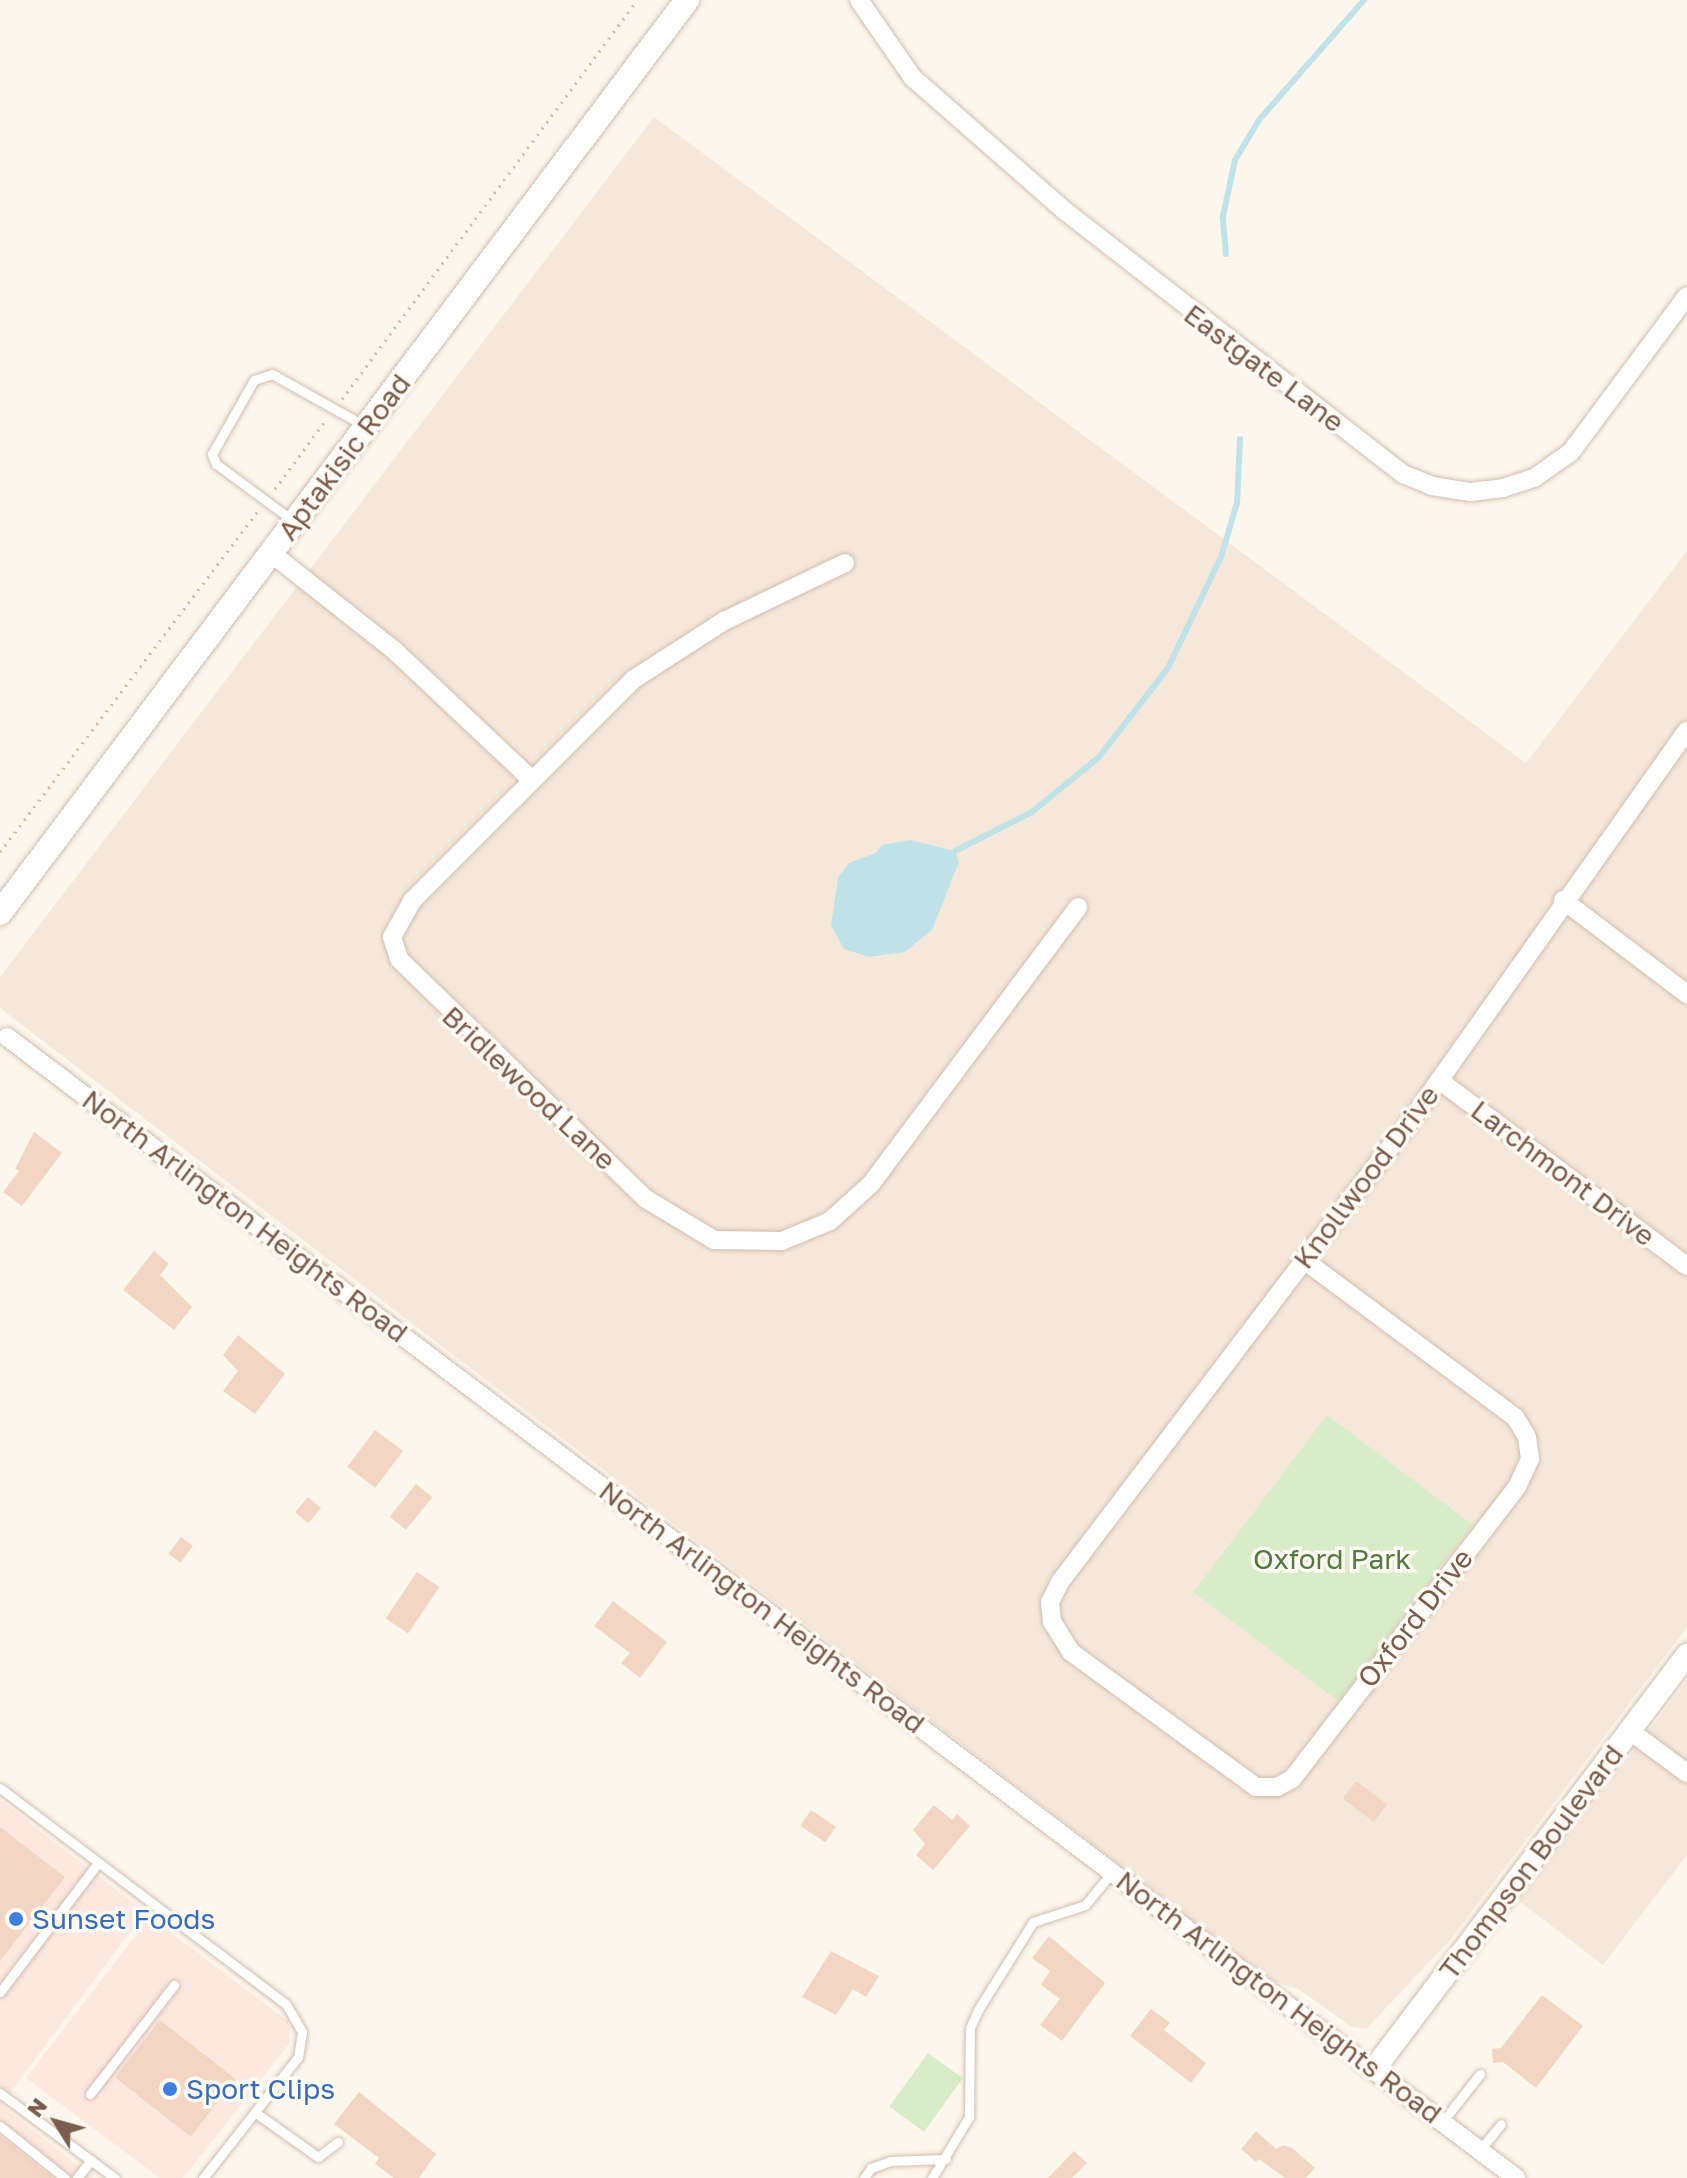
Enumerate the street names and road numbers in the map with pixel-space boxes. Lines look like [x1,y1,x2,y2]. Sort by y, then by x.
street label: Eastgate Lane [1177,297,1351,439]
street label: Aptakisic Road [271,367,417,547]
street label: Bridlewood Lane [435,999,623,1177]
street label: Knollwood Drive [1286,1079,1446,1275]
street label: North Arlington Heights Road [76,1083,414,1349]
street label: Larchmont Drive [1465,1093,1661,1253]
street label: North Arlington Heights Road [593,1474,931,1740]
street label: Oxford Drive [1350,1542,1480,1694]
street label: Thompson Boulevard [1432,1738,1630,1986]
street label: North Arlington Heights Road [1110,1864,1448,2130]

